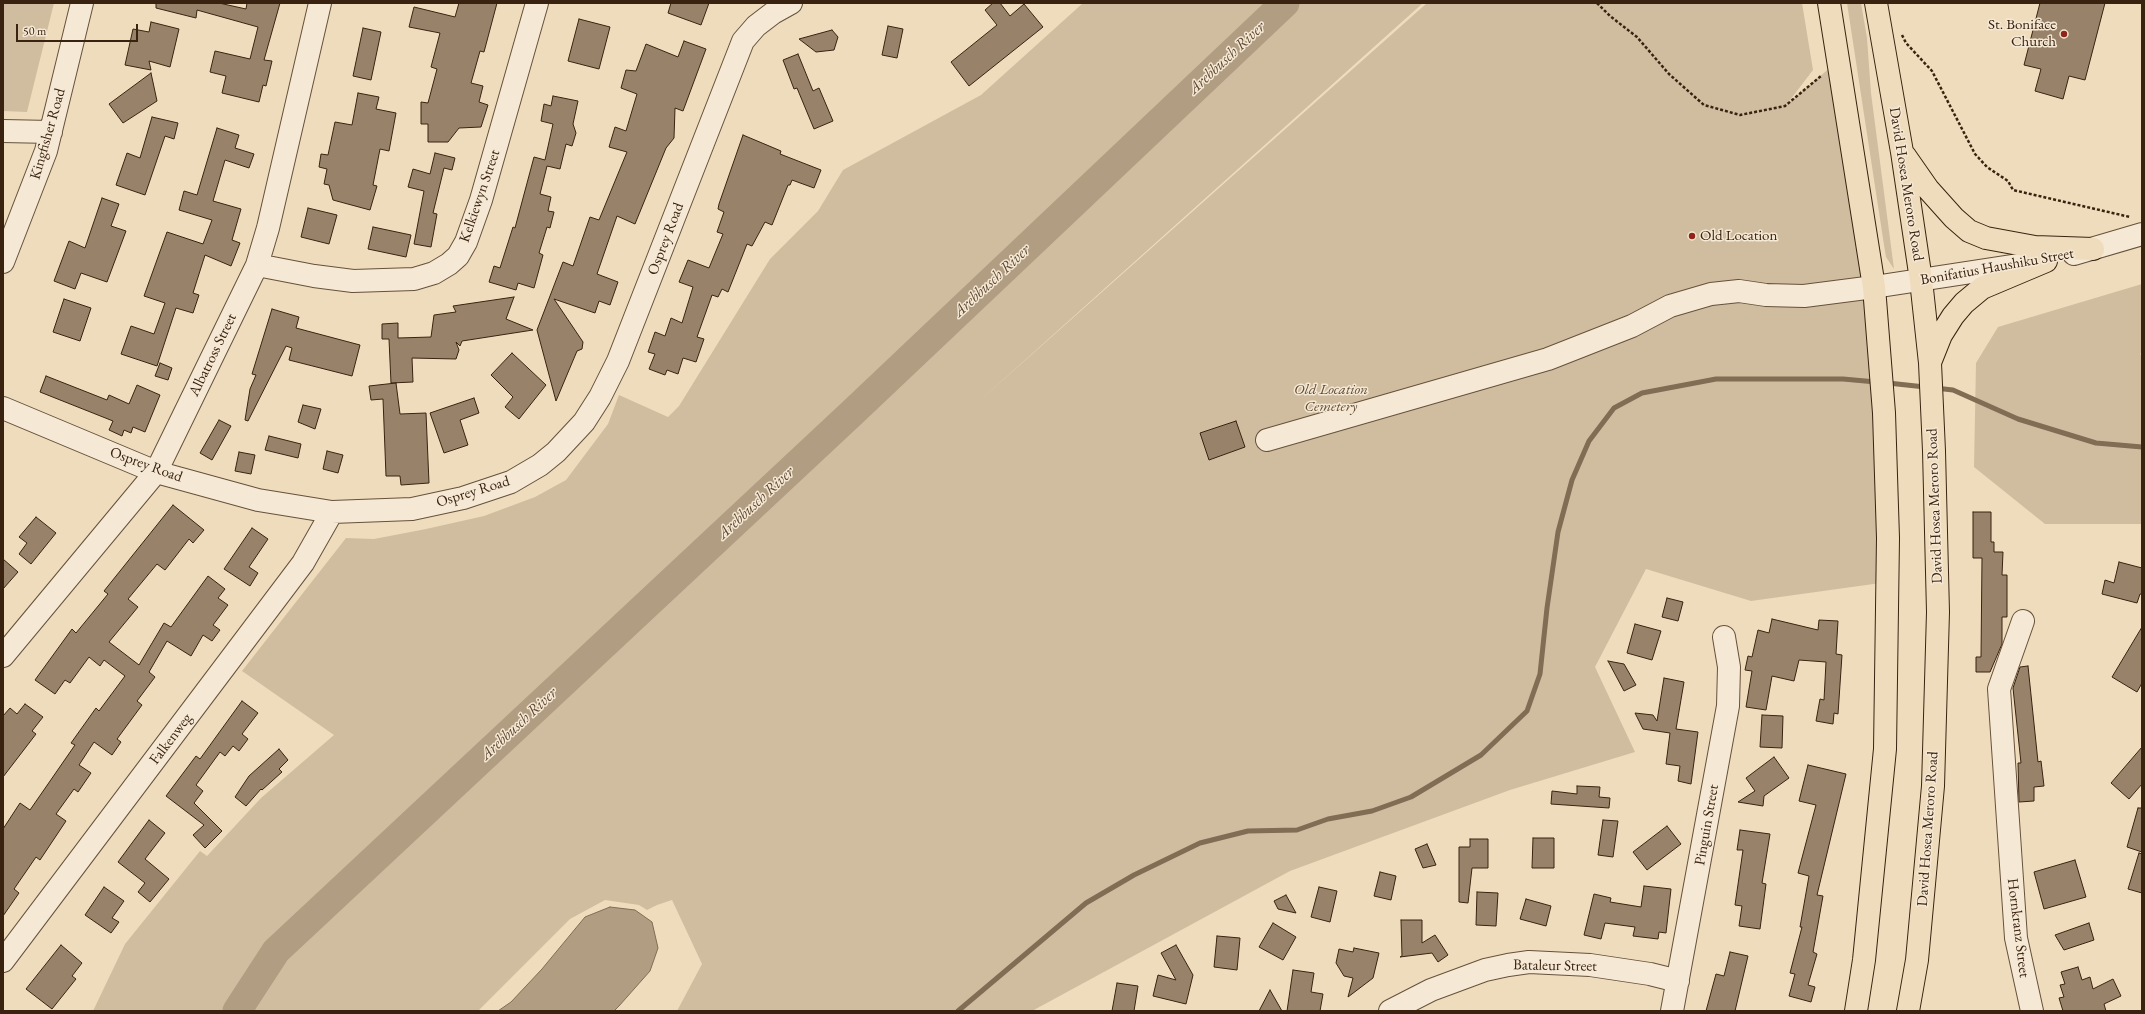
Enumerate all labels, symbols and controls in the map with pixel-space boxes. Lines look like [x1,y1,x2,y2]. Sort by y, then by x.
scale bar [18,16,140,42]
place label: St. Boniface Church [1988,16,2056,51]
water label: Arebbusch River [1185,18,1269,98]
text: 50 m [23,23,46,39]
marker: St. Boniface Church [2059,29,2069,39]
street label: Kingfisher Road [26,86,70,182]
street label: David Hosea Meroro Road [1885,106,1927,262]
street label: Kelkiewyn Street [456,147,504,245]
street label: Osprey Road [644,200,688,278]
place label: Old Location [1700,227,1777,245]
marker: Old Location [1687,231,1697,241]
water label: Arebbusch River [950,241,1034,321]
street label: Bonifatius Haushiku Street [1919,245,2075,289]
street label: Albatross Street [185,311,241,399]
park label: Old Location Cemetery [1294,381,1368,416]
street label: David Hosea Meroro Road [1923,428,1947,584]
street label: Osprey Road [107,444,185,486]
water label: Arebbusch River [714,463,798,543]
street label: Osprey Road [434,472,512,512]
water label: Arebbusch River [477,684,561,764]
street label: Falkenweg [146,710,196,768]
street label: David Hosea Meroro Road [1914,751,1942,907]
street label: Pinguin Street [1691,783,1723,867]
street label: Hornkranz Street [2003,877,2033,979]
street label: Bataleur Street [1513,956,1597,976]

